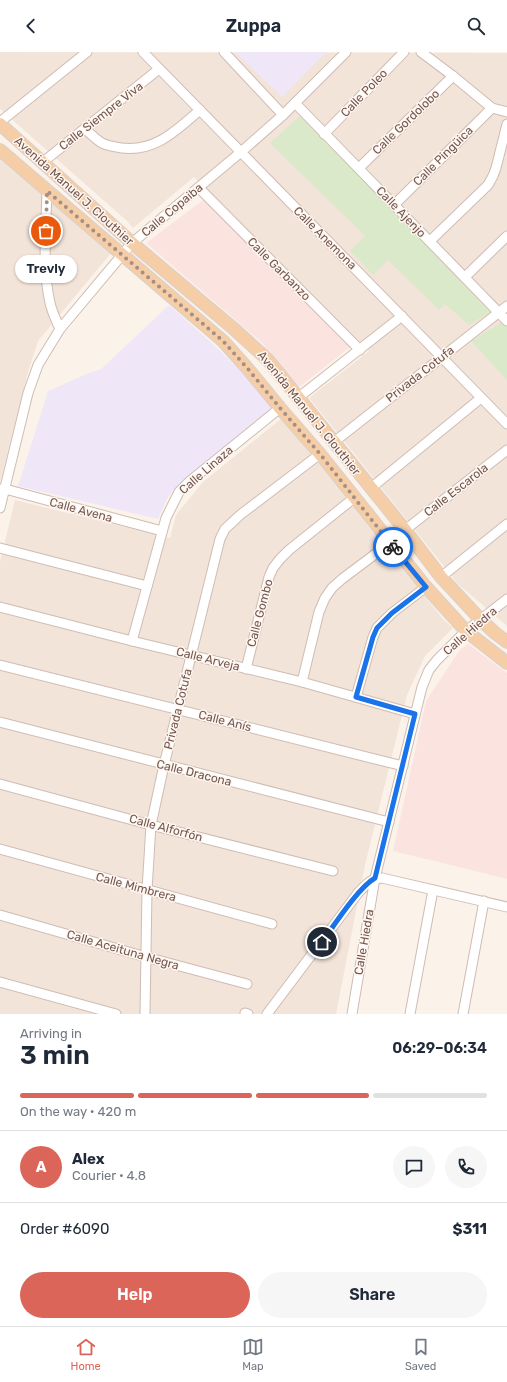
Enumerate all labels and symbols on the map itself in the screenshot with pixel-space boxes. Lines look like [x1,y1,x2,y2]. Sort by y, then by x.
street label: Calle Poleo [338,66,390,120]
street label: Calle Siempre Viva [56,79,146,153]
street label: Calle Gordolobo [370,87,442,157]
street label: Calle Pingüica [410,123,476,189]
street label: Avenida Manuel J. Clouthier [12,134,137,249]
street label: Calle Copaiba [139,180,205,240]
street label: Calle Ajenjo [373,184,429,240]
street label: Calle Anemona [291,204,359,272]
pin [29,214,63,248]
street label: Calle Garbanzo [245,235,314,304]
callout: Trevly [15,255,77,283]
street label: Privada Cotufa [383,343,457,405]
street label: Avenida Manuel J. Clouthier [255,348,364,478]
street label: Calle Linaza [176,443,236,497]
street label: Calle Escarola [421,461,491,519]
street label: Calle Avena [48,495,114,525]
courier [373,527,413,567]
street label: Calle Gombo [244,577,276,649]
street label: Calle Hiedra [440,604,500,658]
street label: Calle Arveja [175,644,241,674]
street label: Privada Cotufa [161,667,195,751]
street label: Calle Anís [197,708,253,734]
street label: Calle Dracona [155,757,233,789]
street label: Calle Alforfón [128,811,204,845]
street label: Calle Mimbrera [94,870,178,904]
street label: Calle Hiedra [351,908,377,976]
pin [305,925,339,959]
street label: Calle Aceituna Negra [65,927,181,973]

